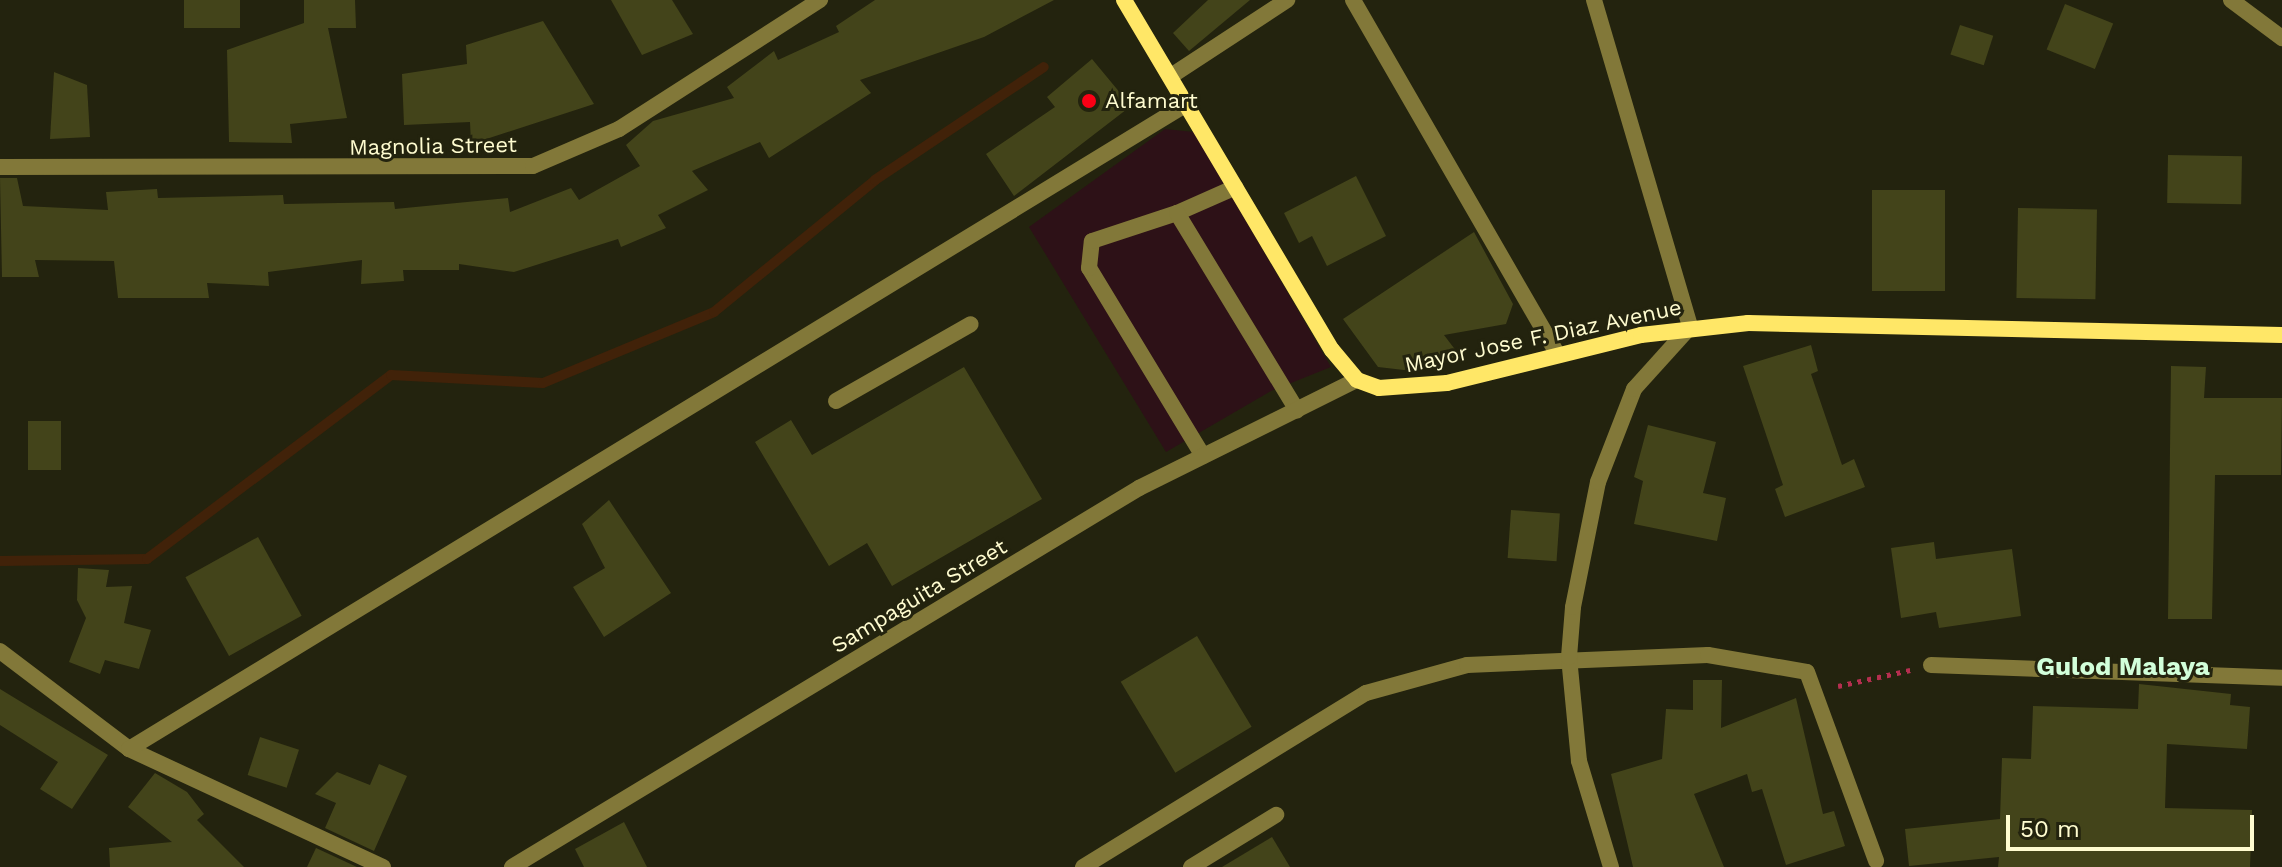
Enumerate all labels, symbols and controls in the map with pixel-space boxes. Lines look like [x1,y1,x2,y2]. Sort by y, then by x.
place label: Alfamart [1105,88,1198,114]
marker: Alfamart [1080,92,1098,110]
street label: Magnolia Street [349,131,517,161]
street label: Mayor Jose F. Diaz Avenue [1401,294,1685,378]
street label: Sampaguita Street [826,533,1012,659]
district label: Gulod Malaya [2036,651,2210,683]
scale bar [2010,799,2258,849]
text: 50 m [2020,815,2080,843]

